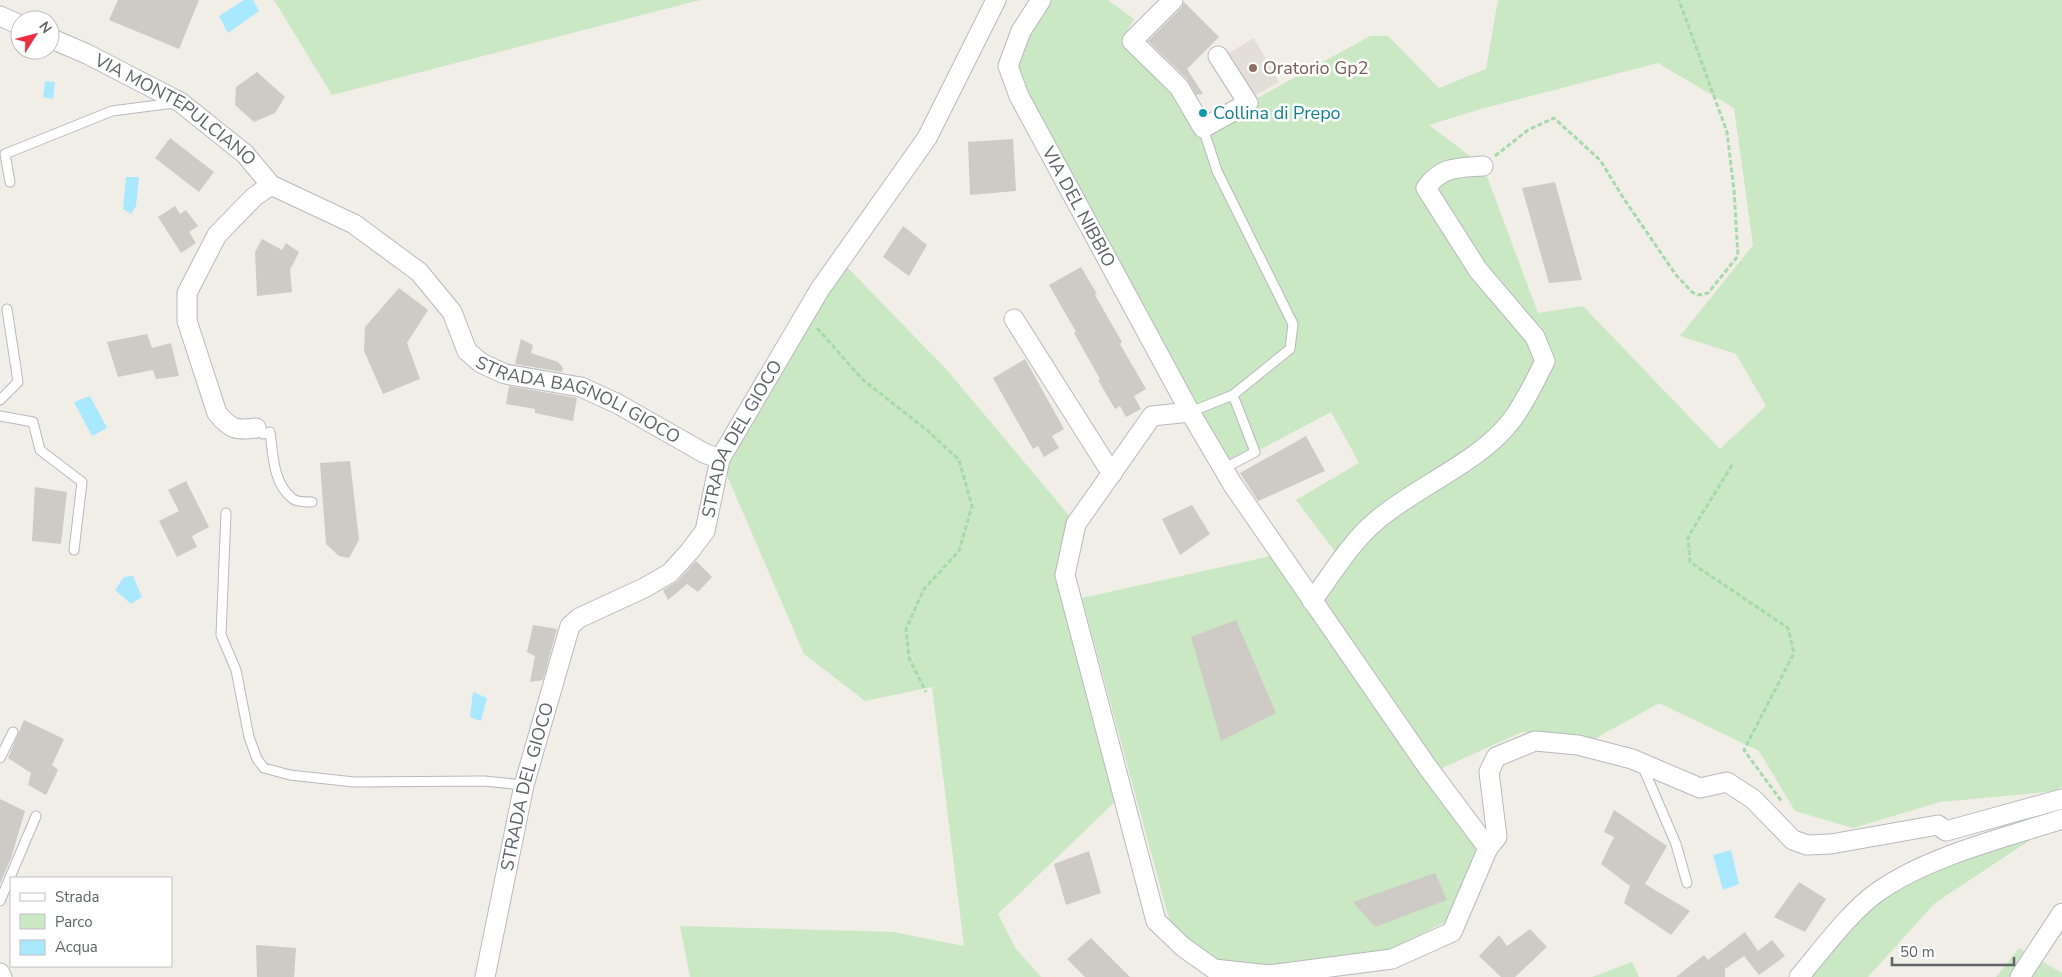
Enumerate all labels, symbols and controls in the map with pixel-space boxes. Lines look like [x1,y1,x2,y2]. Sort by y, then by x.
north arrow [10,10,60,60]
text: N [34,18,56,37]
street label: VIA MONTEPULCIANO [90,47,262,170]
place label: Oratorio Gp2 [1263,56,1369,80]
marker: Oratorio Gp2 [1247,62,1259,74]
place label: Collina di Prepo [1213,101,1341,125]
marker: Collina di Prepo [1197,107,1209,119]
street label: VIA DEL NIBBIO [1036,141,1121,271]
street label: STRADA BAGNOLI GIOCO [472,350,685,449]
street label: STRADA DEL GIOCO [696,355,788,520]
street label: STRADA DEL GIOCO [495,700,559,873]
legend [10,877,172,967]
text: Strada [55,887,99,907]
text: Parco [55,912,93,932]
scale bar [1892,934,2014,966]
text: Acqua [55,937,98,957]
text: 50 m [1900,942,1935,962]

